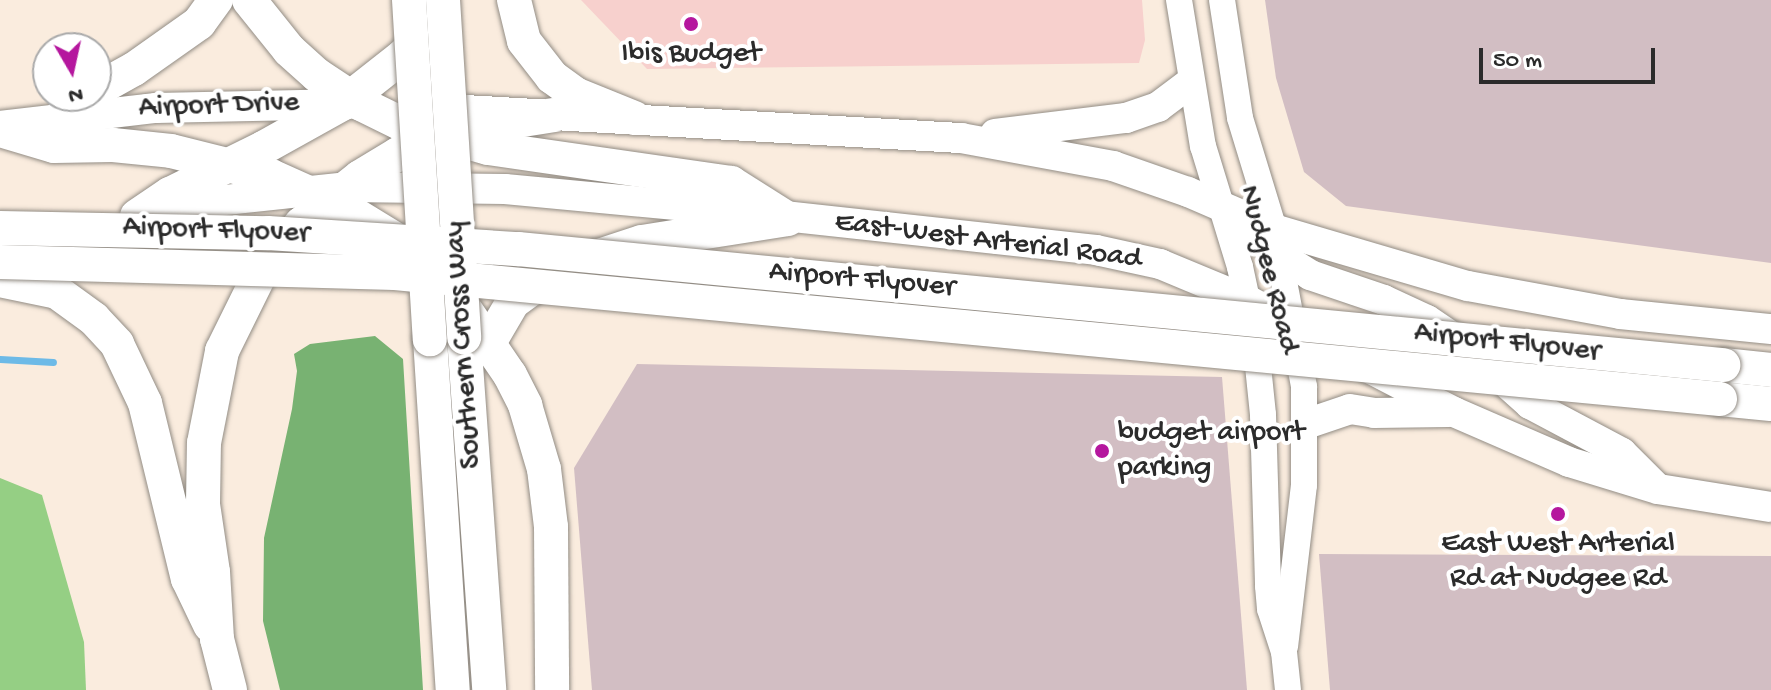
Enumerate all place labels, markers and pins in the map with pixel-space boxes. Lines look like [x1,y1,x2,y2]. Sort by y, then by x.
marker: Ibis Budget [682,15,700,33]
place label: Ibis Budget [621,37,761,73]
place label: budget airport parking [1118,416,1304,486]
marker: budget airport parking [1093,442,1111,460]
marker: East West Arterial Rd at Nudgee Rd [1549,505,1567,523]
place label: East West Arterial Rd at Nudgee Rd [1441,527,1675,598]

